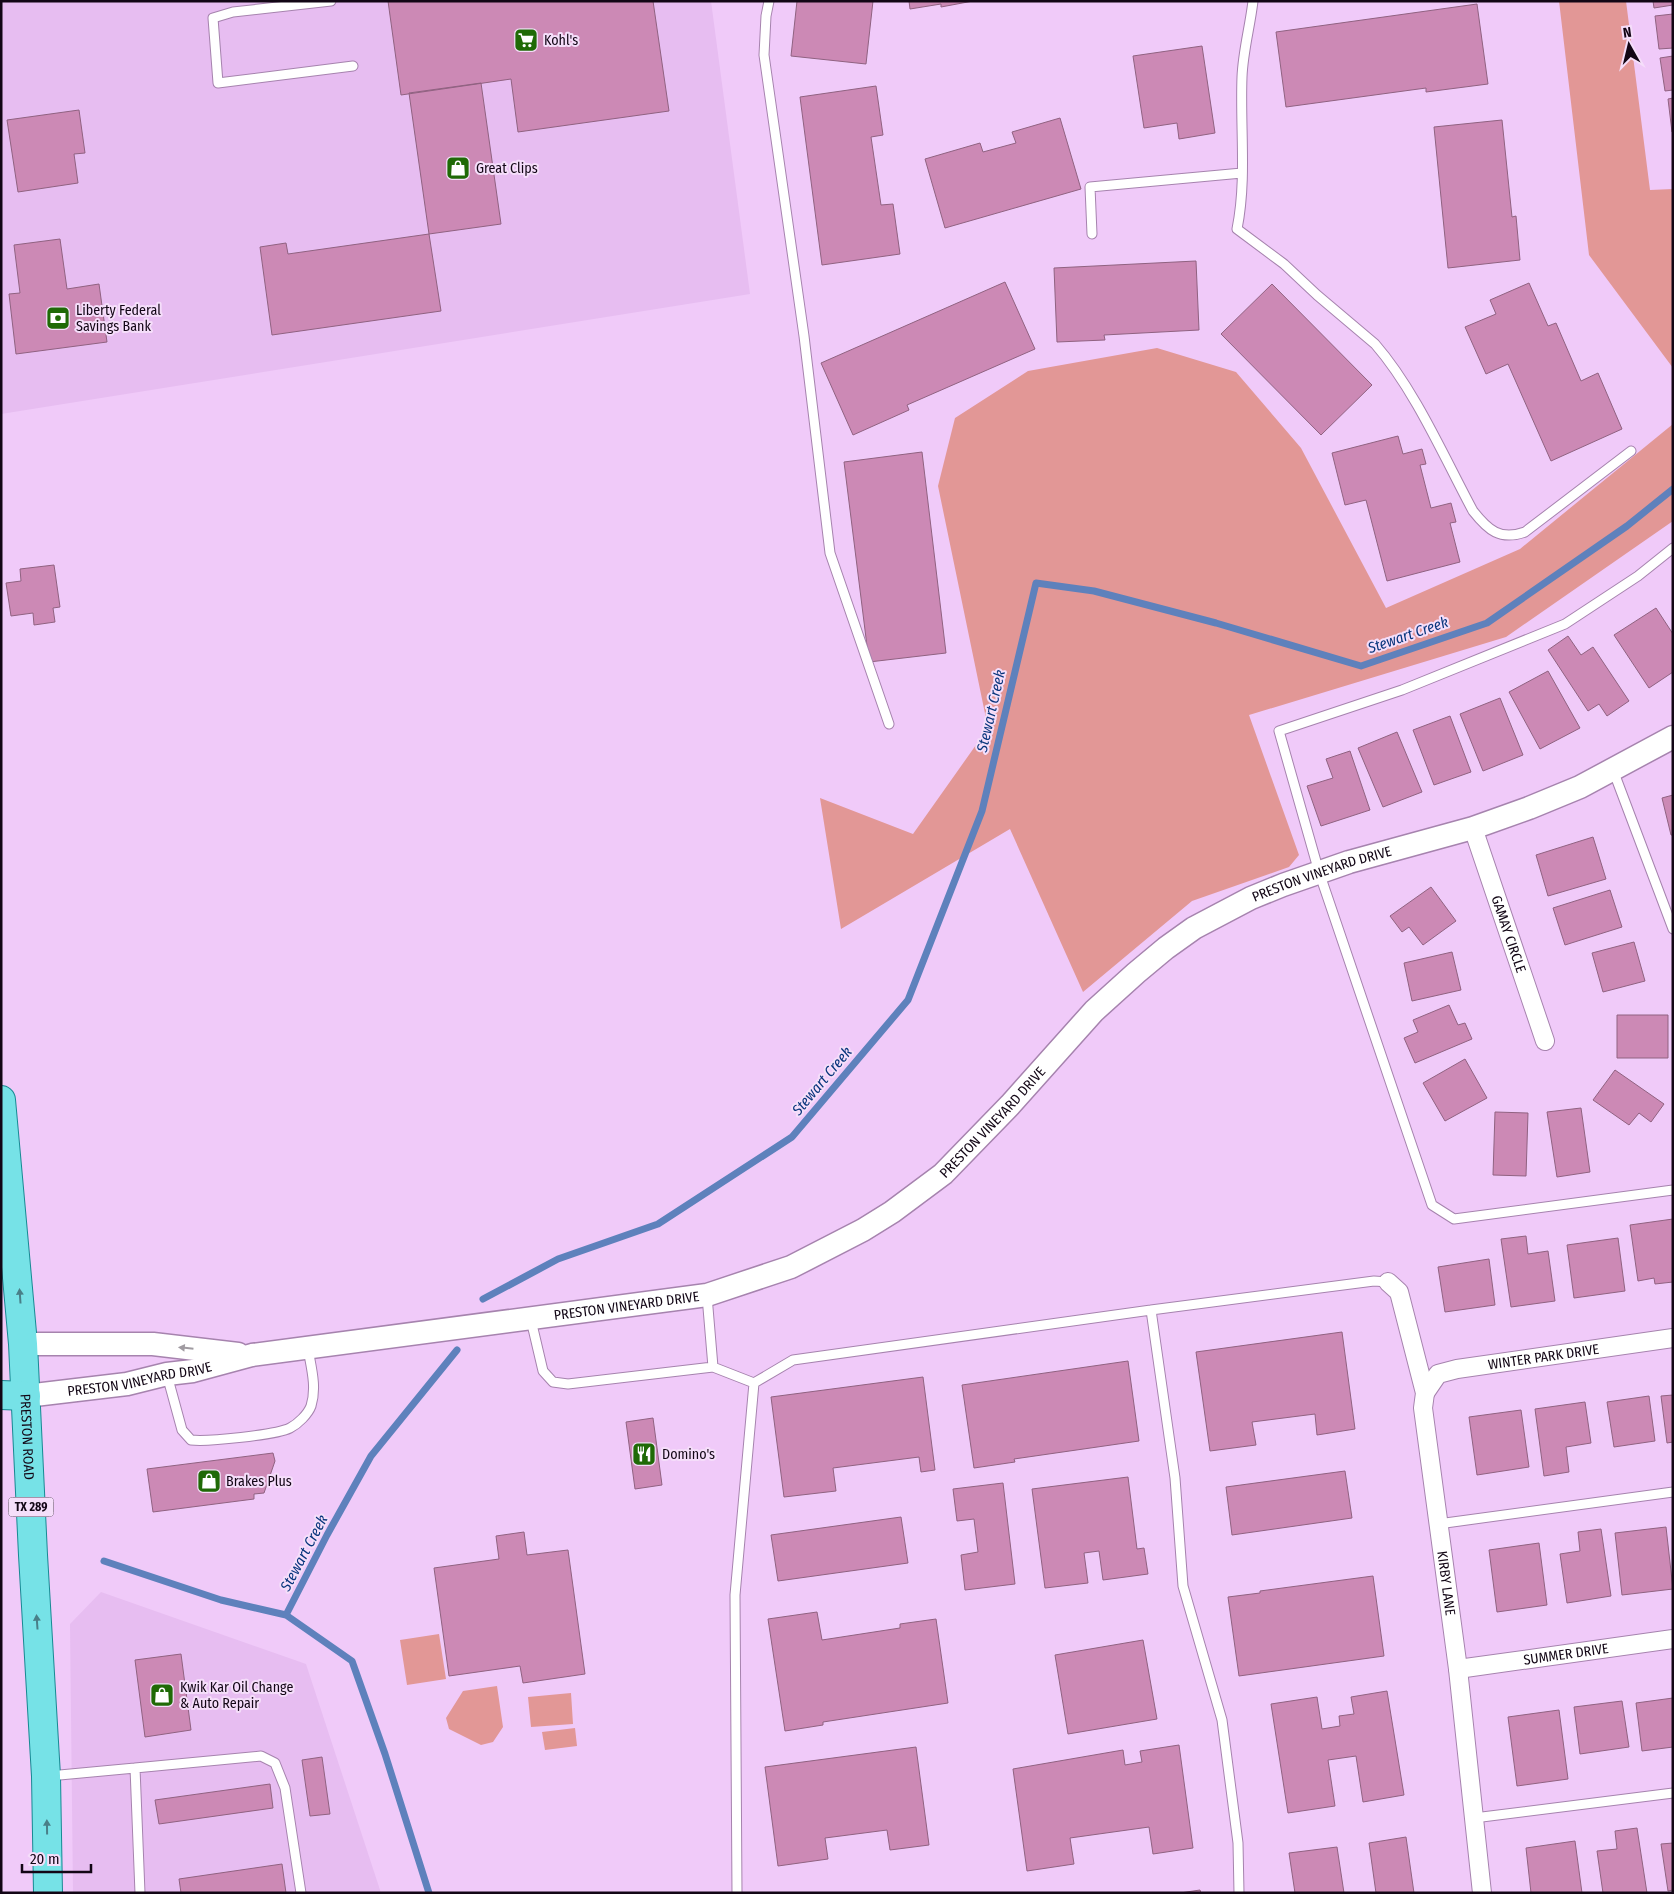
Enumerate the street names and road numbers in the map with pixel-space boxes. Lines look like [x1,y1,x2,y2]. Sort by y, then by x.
street label: PRESTON VINEYARD DRIVE [1249,842,1394,905]
street label: GAMAY CIRCLE [1488,893,1530,975]
street label: PRESTON VINEYARD DRIVE [936,1063,1049,1181]
street label: PRESTON VINEYARD DRIVE [553,1288,701,1324]
street label: WINTER PARK DRIVE [1487,1340,1601,1373]
street label: PRESTON VINEYARD DRIVE [67,1358,214,1400]
street label: PRESTON ROAD [17,1393,38,1480]
road number: TX 289 [8,1498,54,1516]
street label: KIRBY LANE [1434,1550,1459,1617]
street label: SUMMER DRIVE [1522,1640,1610,1668]

